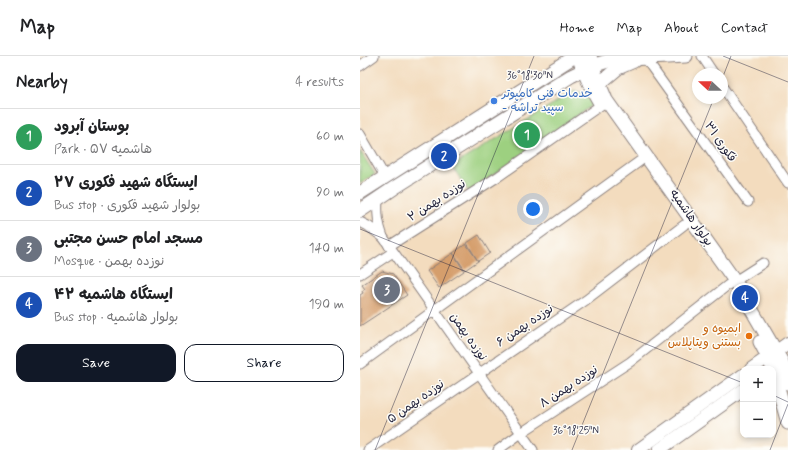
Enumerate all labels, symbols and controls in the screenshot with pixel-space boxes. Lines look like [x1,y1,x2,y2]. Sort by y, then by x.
text: Map [20,15,55,40]
text: Home [560,19,594,37]
text: Map [616,19,642,37]
text: About [664,19,699,37]
text: Contact [721,19,768,37]
north arrow [692,68,728,104]
text: 36°18'30"N [507,69,553,83]
text: Nearby [16,71,68,93]
text: 4 results [295,74,344,91]
place label: خدمات فنی کامپوتر - سپید تراشه [501,86,593,116]
marker: خدمات فنی کامپوتر - سپید تراشه [489,96,499,106]
text: بوستان آبرود [54,117,129,137]
street label: فکوری ۳۱ [700,119,740,165]
pin: 1 [514,120,540,150]
text: 1 [26,128,32,145]
text: 60 m [316,128,344,145]
text: Park · هاشمیه ۵۷ [54,141,152,158]
pin: 2 [431,141,457,171]
text: ایستگاه شهید فکوری ۲۷ [54,173,198,193]
street label: نوزده بهمن ۲ [405,176,469,226]
text: 2 [26,184,32,201]
text: 90 m [316,184,344,201]
street label: بولوار هاشمیه [666,186,716,250]
text: Bus stop · بولوار شهید فکوری [54,197,200,214]
your location [523,199,543,219]
text: مسجد امام حسن مجتبی [54,229,203,249]
text: 3 [26,240,32,257]
text: 140 m [309,240,344,257]
text: Mosque · نوزده بهمن [54,253,164,270]
pin: 3 [374,275,400,305]
pin: 4 [732,283,758,313]
text: ایستگاه هاشمیه ۴۲ [54,285,173,305]
text: 4 [25,296,33,313]
text: 190 m [309,296,344,313]
street label: نوزده بهمن ۶ [493,301,557,351]
text: Bus stop · بولوار هاشمیه [54,309,178,326]
street label: نوزده بهمن [446,310,490,364]
place label: ابمیوه و بستنی ویتاپلاس [668,321,741,351]
marker: ابمیوه و بستنی ویتاپلاس [744,331,754,341]
button: Save [16,344,176,382]
button: Share [184,344,344,382]
street label: نوزده بهمن ۸ [537,362,601,412]
map controls [740,366,776,438]
button: + [740,366,776,402]
street label: نوزده بهمن ۵ [384,376,448,428]
button: − [740,402,776,438]
text: 36°18'25"N [553,424,599,438]

